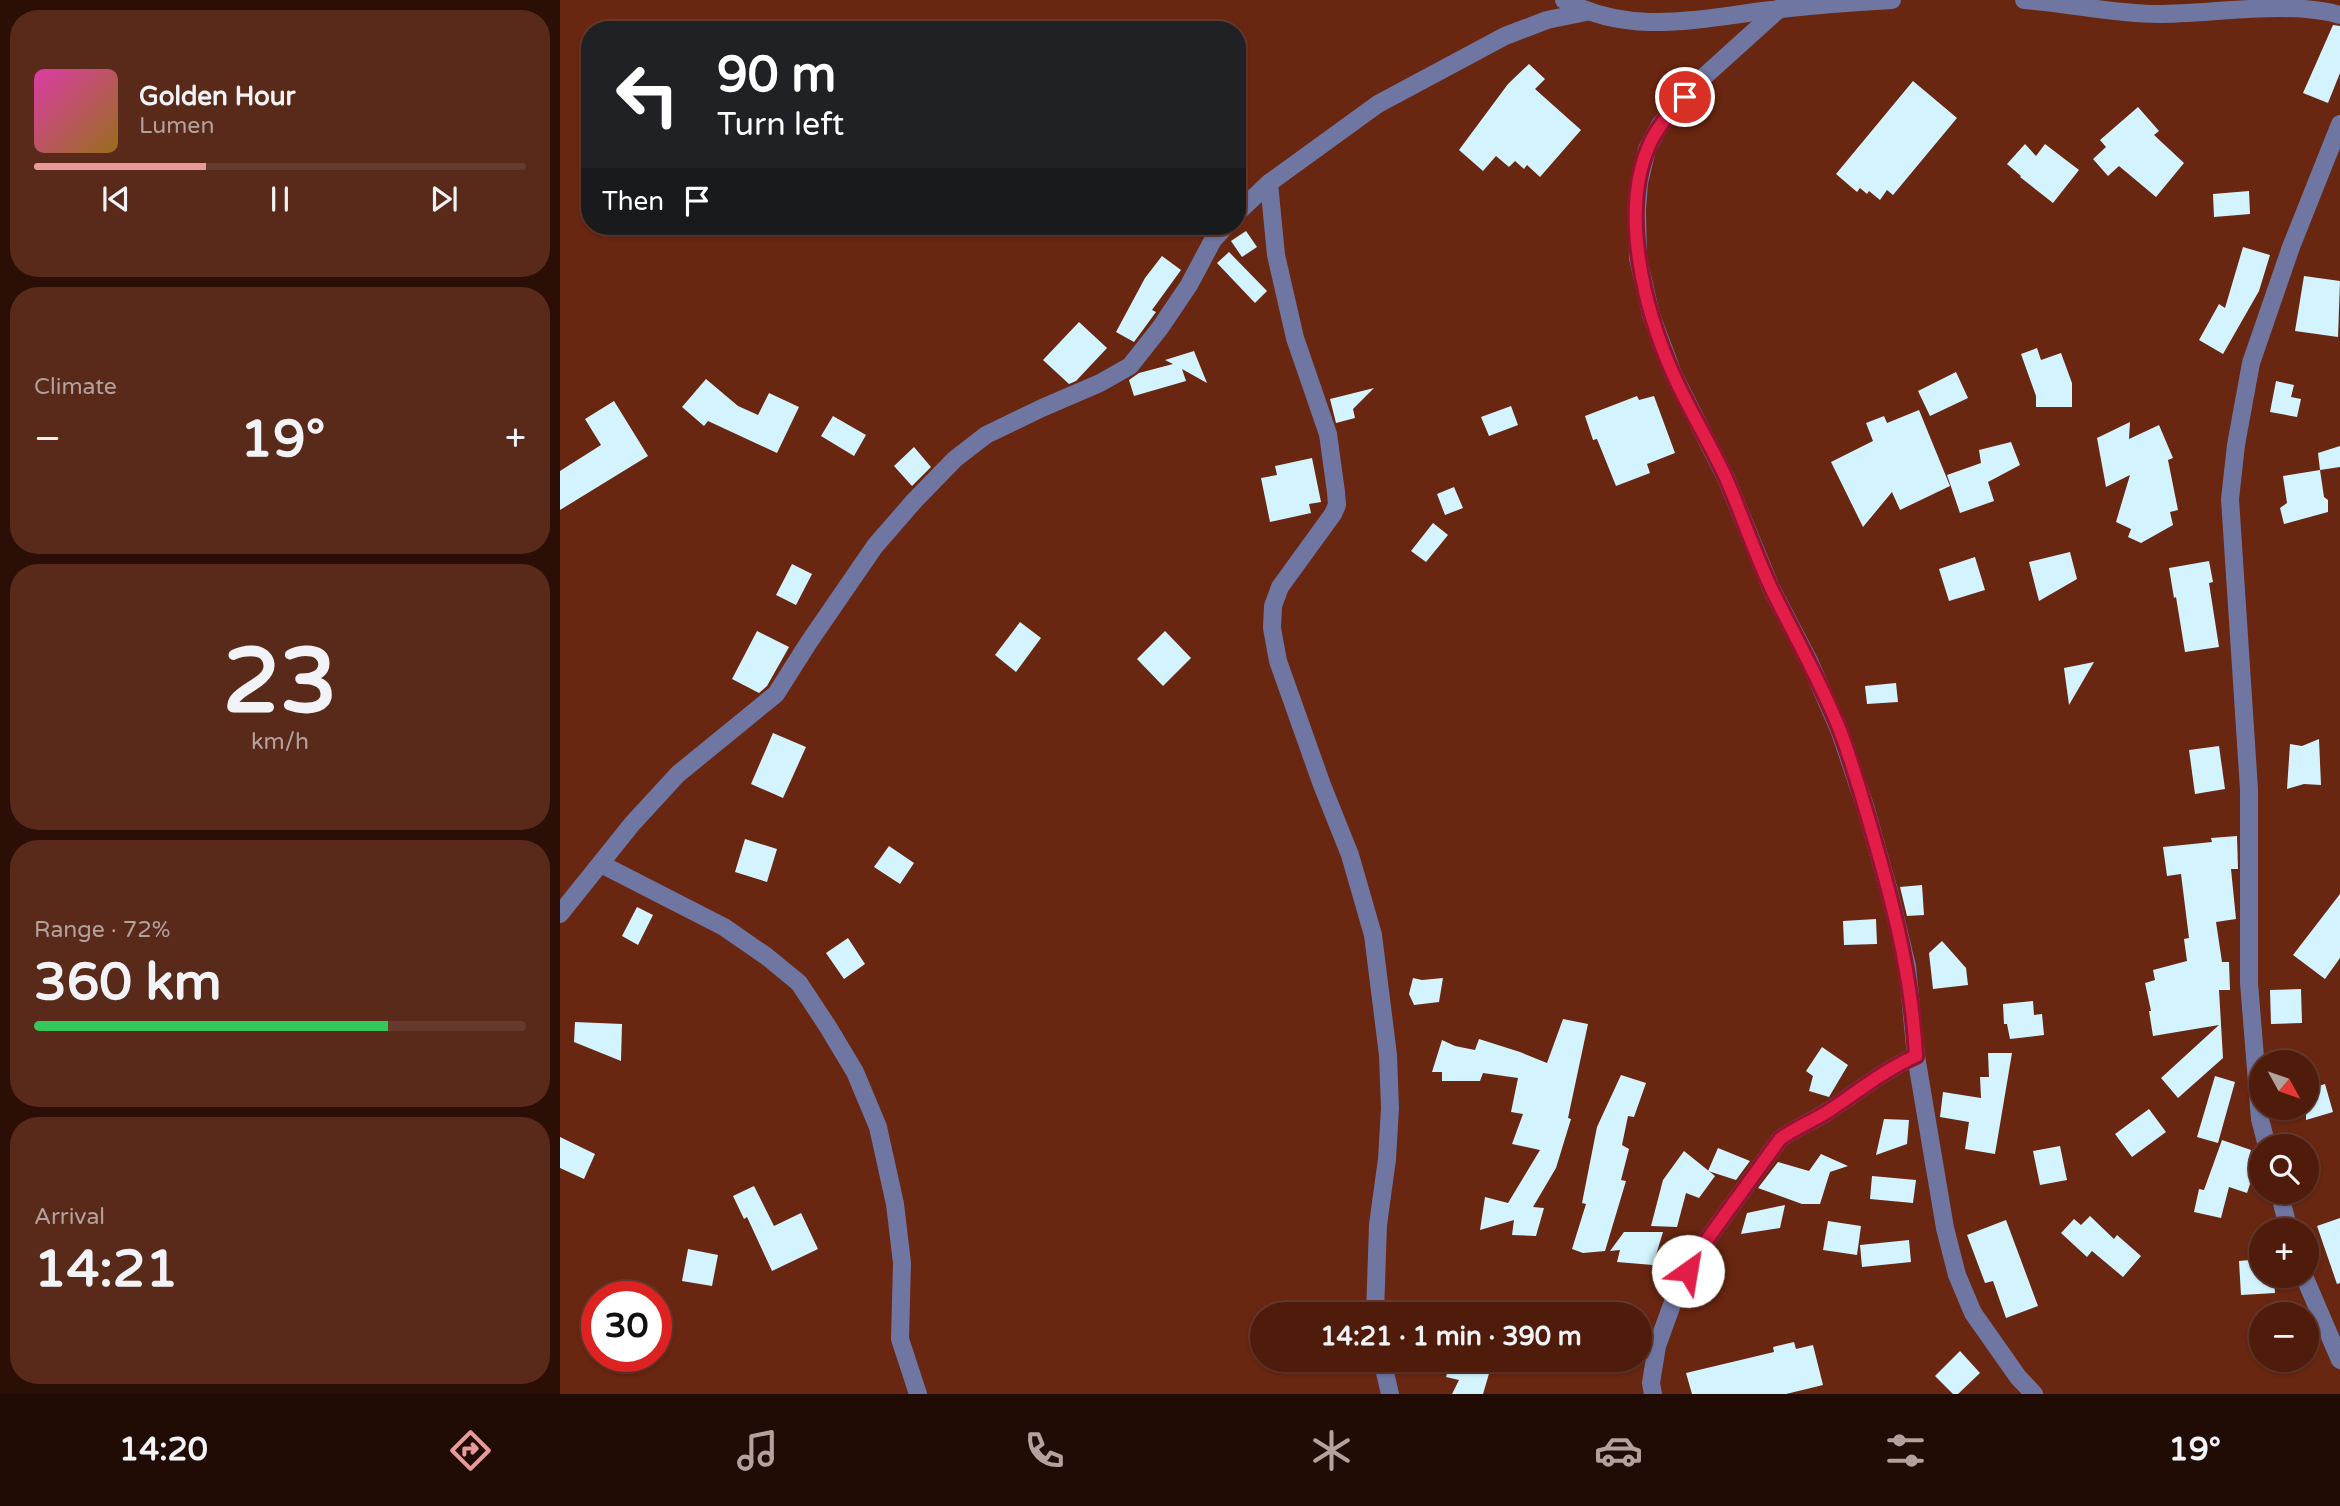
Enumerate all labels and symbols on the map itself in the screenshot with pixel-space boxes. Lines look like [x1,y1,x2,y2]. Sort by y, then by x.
pin [1655,67,1715,127]
north arrow [2249,1050,2319,1120]
position arrow [1651,1234,1725,1308]
speed limit sign: 30 [581,1281,672,1372]

